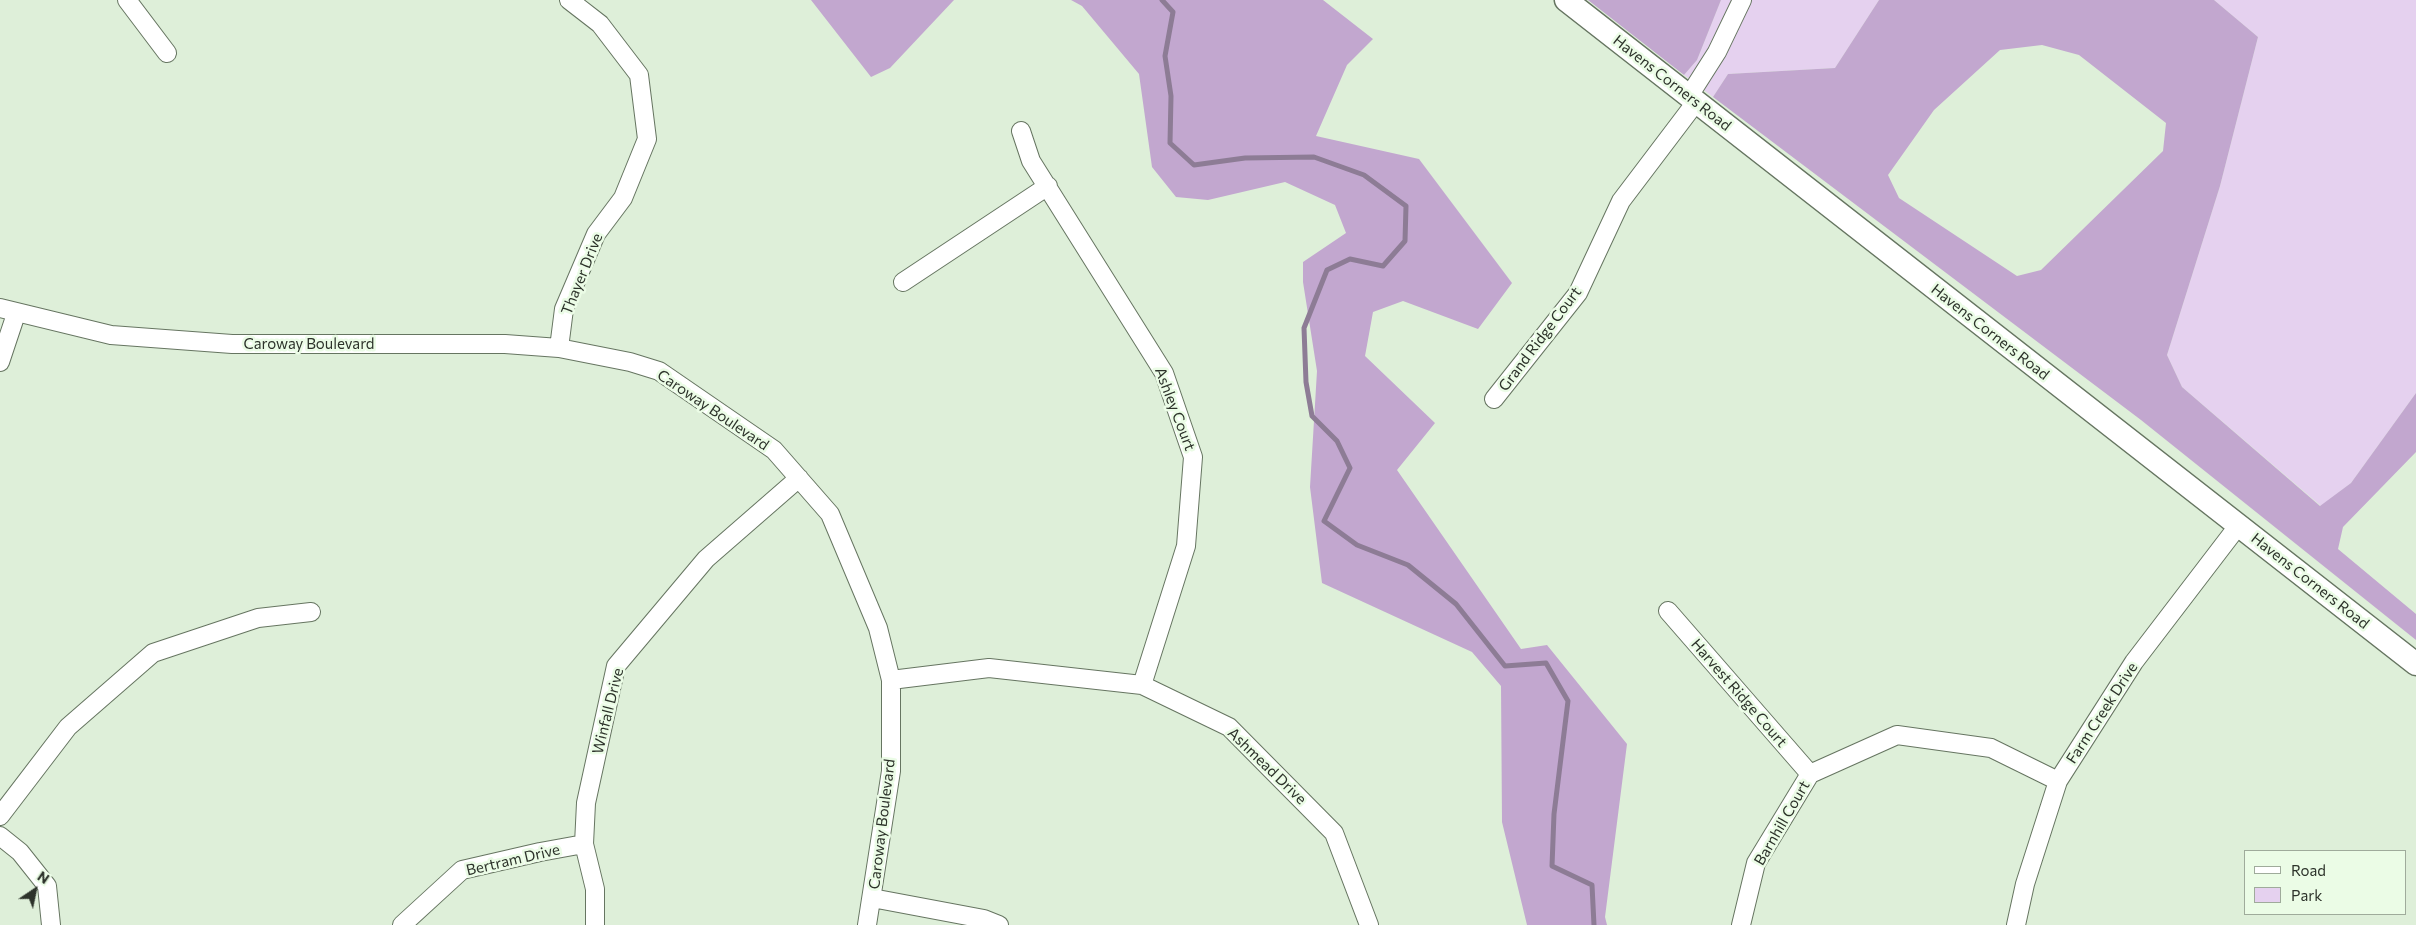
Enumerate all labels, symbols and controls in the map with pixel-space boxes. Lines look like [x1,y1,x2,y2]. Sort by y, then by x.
street label: Havens Corners Road [1609,31,1735,135]
street label: Thayer Drive [557,231,607,317]
street label: Havens Corners Road [1927,280,2053,384]
street label: Grand Ridge Court [1495,283,1585,395]
street label: Caroway Boulevard [243,335,375,353]
street label: Ashley Court [1151,365,1199,453]
street label: Caroway Boulevard [654,366,772,454]
street label: Havens Corners Road [2247,529,2373,633]
street label: Harvest Ridge Court [1687,635,1791,751]
street label: Farm Creek Drive [2063,659,2141,767]
street label: Winfall Drive [589,666,627,756]
street label: Ashmead Drive [1224,724,1310,808]
street label: Caroway Boulevard [865,758,899,890]
street label: Barnhill Court [1751,777,1813,869]
street label: Bertram Drive [464,840,562,880]
legend [2244,850,2406,915]
text: Road [2291,861,2326,879]
north arrow [10,865,60,915]
text: N [35,867,53,887]
text: Park [2291,886,2322,904]

